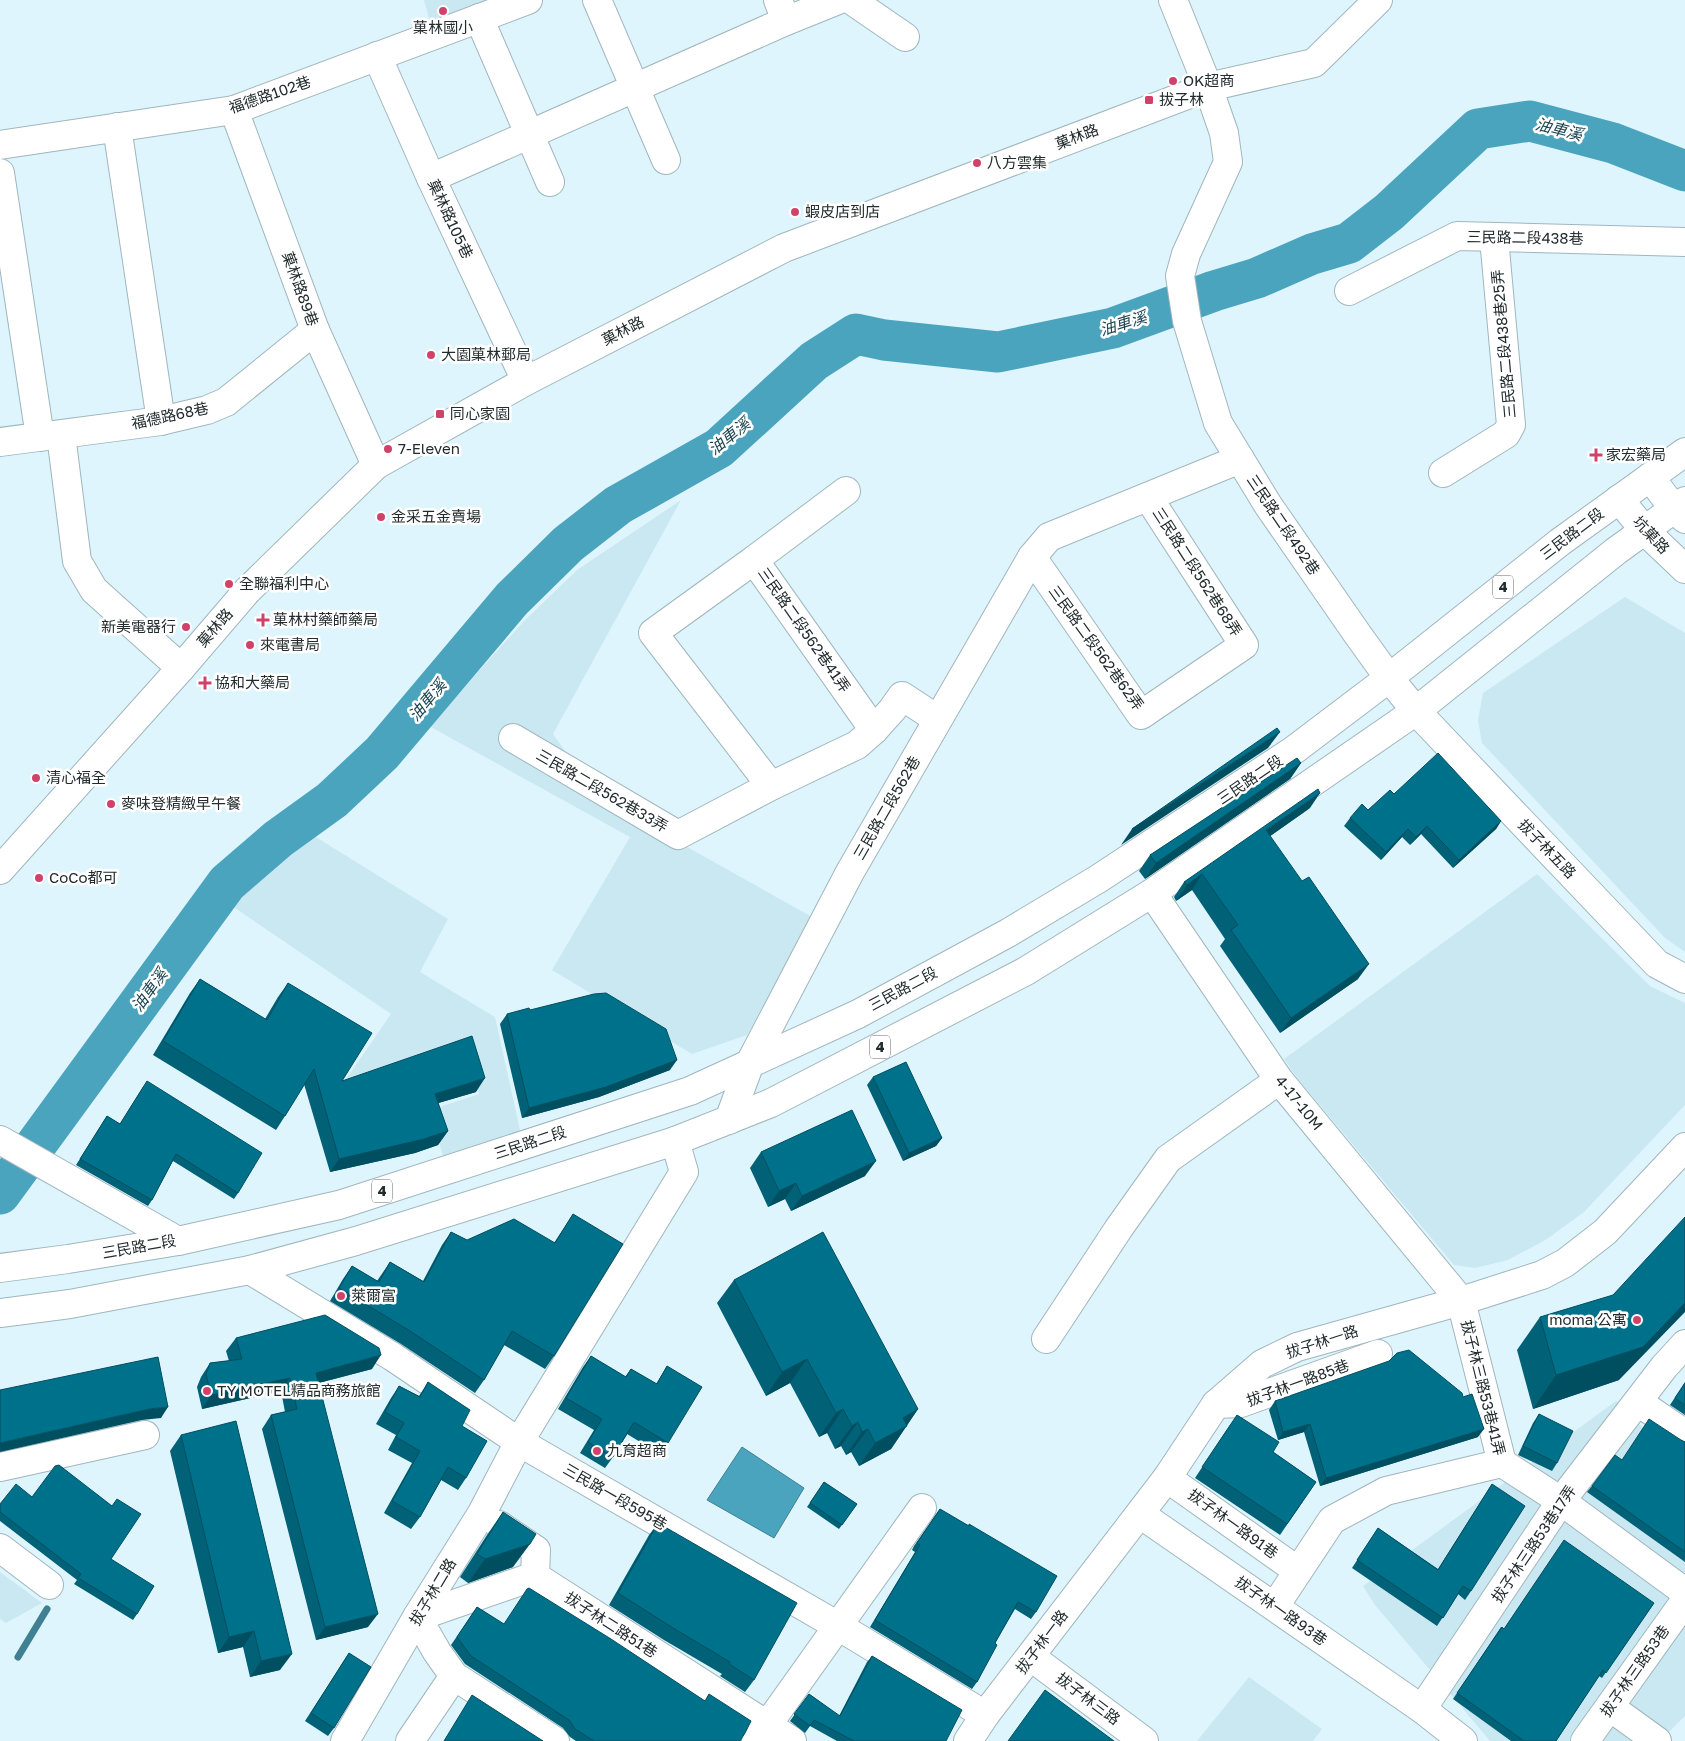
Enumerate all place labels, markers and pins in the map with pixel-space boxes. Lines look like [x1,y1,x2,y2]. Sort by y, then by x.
marker: 菓林國小 [437,5,449,17]
place label: 菓林國小 [413,18,473,36]
place label: OK超商 [1183,71,1234,89]
marker: OK超商 [1167,75,1179,87]
place label: 拔子林 [1159,90,1204,108]
marker: 拔子林 [1143,94,1155,106]
place label: 八方雲集 [987,153,1047,171]
marker: 八方雲集 [971,157,983,169]
place label: 蝦皮店到店 [805,202,880,220]
marker: 蝦皮店到店 [789,206,801,218]
place label: 大園菓林郵局 [441,345,531,363]
marker: 大園菓林郵局 [425,349,437,361]
place label: 同心家園 [450,404,510,422]
marker: 同心家園 [434,408,446,420]
place label: 7-Eleven [398,439,460,457]
marker: 7-Eleven [382,443,394,455]
place label: 家宏藥局 [1606,445,1666,463]
marker: 家宏藥局 [1590,449,1602,461]
place label: 金采五金賣場 [391,507,481,525]
marker: 金采五金賣場 [375,511,387,523]
place label: 全聯福利中心 [239,574,329,592]
marker: 全聯福利中心 [223,578,235,590]
place label: 菓林村藥師藥局 [273,610,378,628]
marker: 菓林村藥師藥局 [257,614,269,626]
place label: 新美電器行 [101,617,176,635]
marker: 新美電器行 [180,621,192,633]
place label: 來電書局 [260,635,320,653]
marker: 來電書局 [244,639,256,651]
place label: 協和大藥局 [215,673,290,691]
marker: 協和大藥局 [199,677,211,689]
place label: 清心福全 [46,768,106,786]
marker: 清心福全 [30,772,42,784]
place label: 麥味登精緻早午餐 [121,794,241,812]
marker: 麥味登精緻早午餐 [105,798,117,810]
place label: CoCo都可 [49,868,117,886]
marker: CoCo都可 [33,872,45,884]
place label: 萊爾富 [351,1286,396,1304]
marker: 萊爾富 [335,1290,347,1302]
place label: moma 公寓 [1549,1310,1627,1328]
marker: moma 公寓 [1631,1314,1643,1326]
place label: TY MOTEL精品商務旅館 [217,1381,381,1399]
marker: TY MOTEL精品商務旅館 [201,1385,213,1397]
place label: 九育超商 [607,1441,667,1459]
marker: 九育超商 [591,1445,603,1457]

